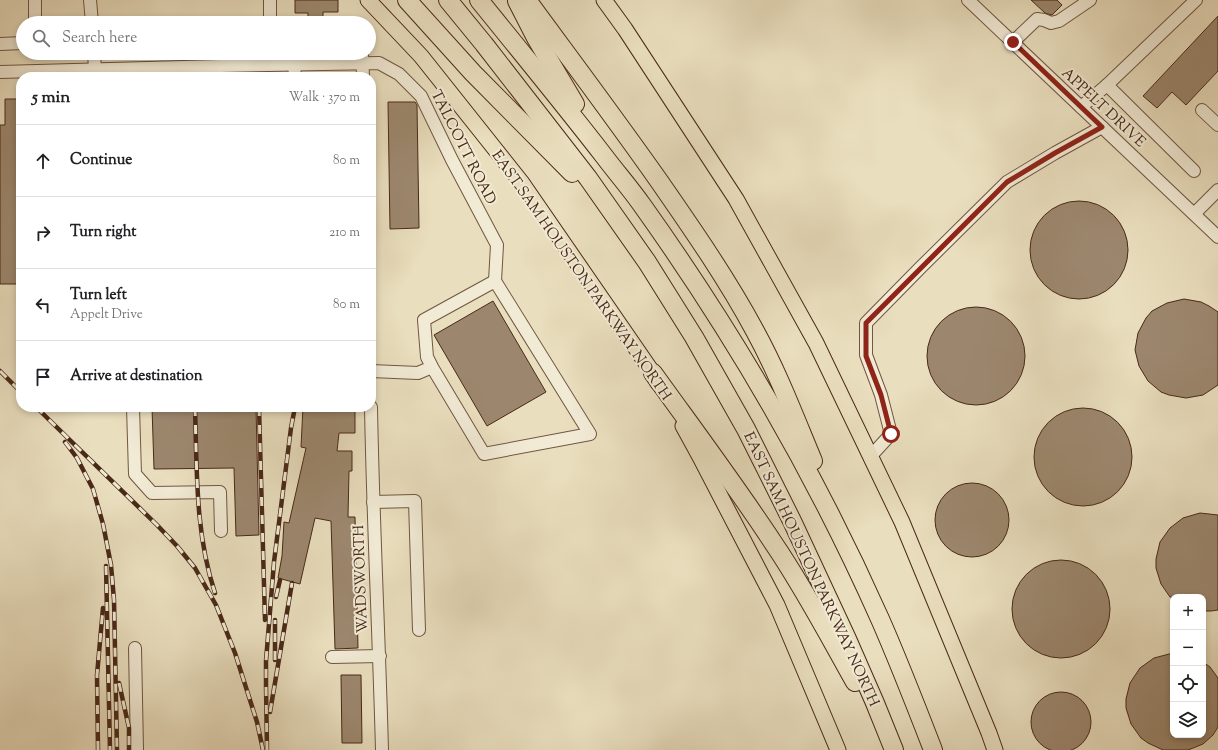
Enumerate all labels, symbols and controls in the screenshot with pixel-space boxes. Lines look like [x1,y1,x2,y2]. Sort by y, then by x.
search box [16,16,376,60]
icon: search [30,27,52,49]
text: Search here [62,28,137,49]
route end [1004,33,1022,51]
street label: APPELT DRIVE [1056,63,1150,153]
text: 5 min [32,86,70,110]
street label: TALCOTT ROAD [425,87,501,209]
text: Walk · 370 m [289,89,360,107]
street label: EAST SAM HOUSTON PARKWAY NORTH [486,147,676,405]
icon: ahead [32,150,54,172]
text: Continue [70,150,132,171]
text: 80 m [333,152,360,170]
icon: right [32,222,54,244]
text: Turn right [70,222,136,243]
text: 210 m [329,224,360,242]
text: Turn left [70,285,127,306]
icon: left [32,294,54,316]
text: 80 m [333,296,360,314]
text: Appelt Drive [70,306,143,324]
icon: arrive [32,366,54,388]
text: Arrive at destination [70,366,203,387]
route start [882,425,900,443]
street label: EAST SAM HOUSTON PARKWAY NORTH [738,429,884,711]
street label: WADSWORTH [349,524,374,633]
map controls [1170,594,1206,738]
button: + [1170,594,1206,630]
button: − [1170,630,1206,666]
button: locate [1170,666,1206,702]
button: layers [1170,702,1206,738]

